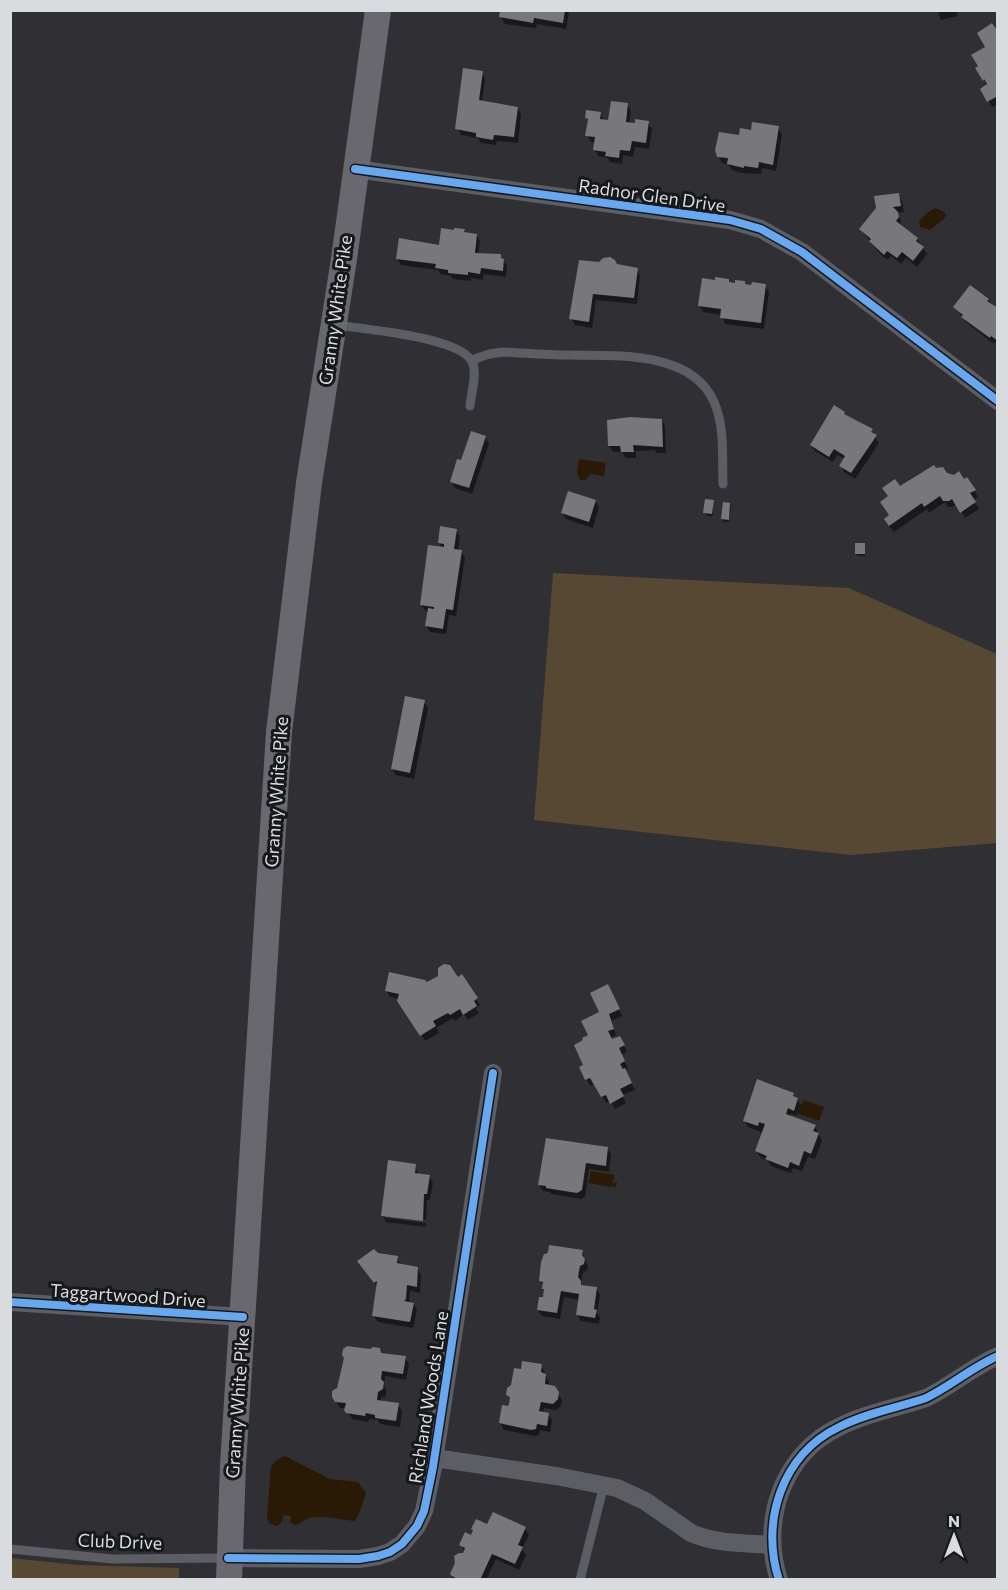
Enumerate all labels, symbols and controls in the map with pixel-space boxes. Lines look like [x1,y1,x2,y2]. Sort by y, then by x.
street label: Radnor Glen Drive [577,174,727,216]
street label: Granny White Pike [314,234,356,386]
street label: Granny White Pike [260,716,292,868]
street label: Taggartwood Drive [50,1279,206,1311]
street label: Richland Woods Lane [404,1309,452,1485]
street label: Granny White Pike [221,1327,253,1479]
north arrow [924,1506,984,1566]
text: N [948,1511,960,1530]
street label: Club Drive [77,1529,163,1553]

